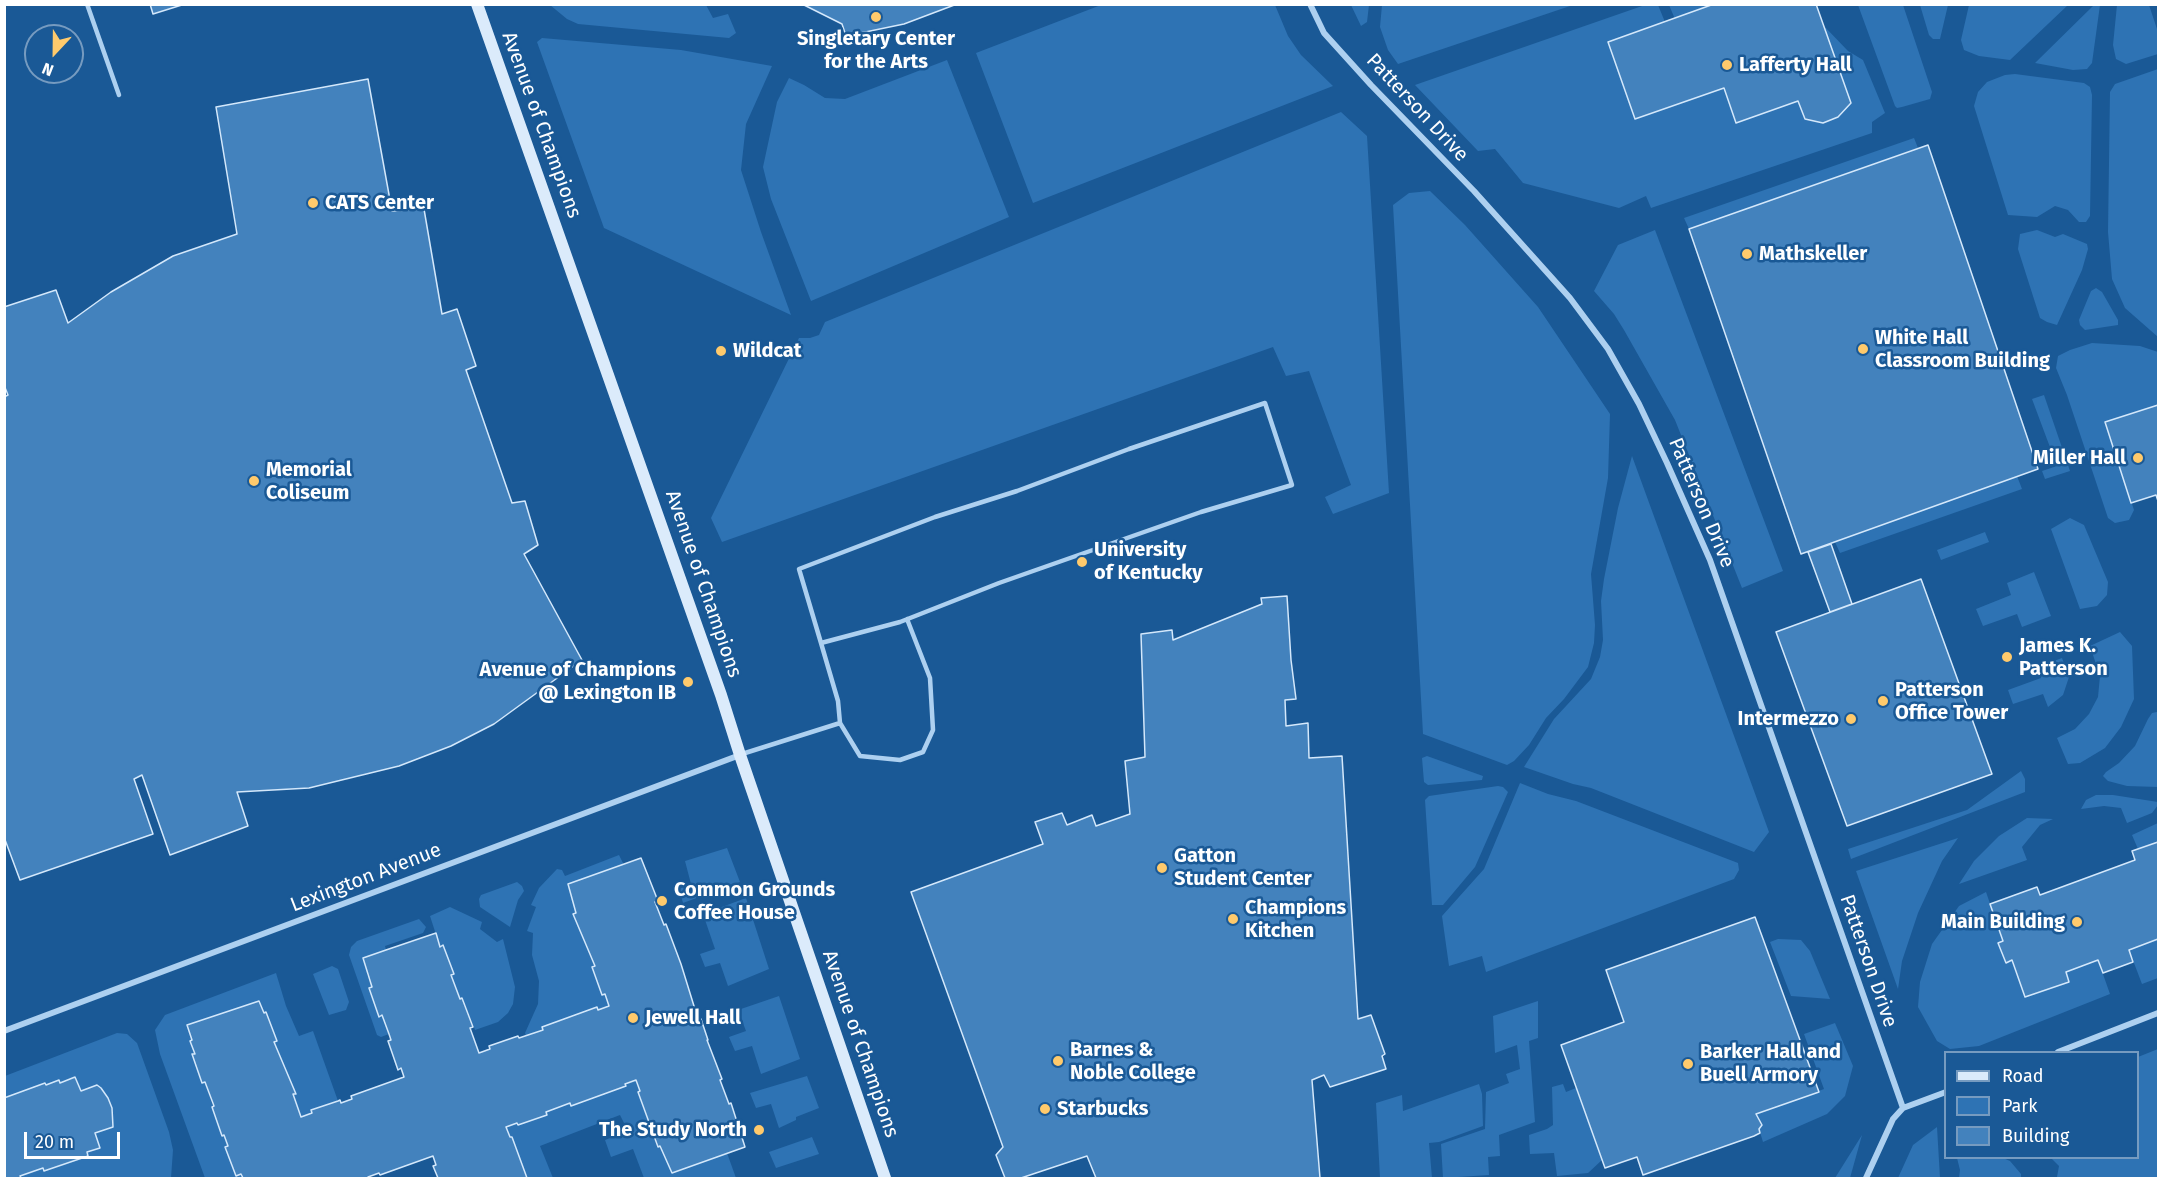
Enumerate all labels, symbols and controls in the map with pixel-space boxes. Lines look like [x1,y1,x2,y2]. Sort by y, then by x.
marker: Singletary Center for the Arts [869,10,883,24]
north arrow [24,24,84,84]
place label: Singletary Center for the Arts [797,27,955,74]
street label: Avenue of Champions [496,29,586,221]
street label: Patterson Drive [1361,49,1473,167]
place label: Lafferty Hall [1739,53,1852,77]
marker: Lafferty Hall [1720,58,1734,72]
text: N [39,59,56,80]
place label: CATS Center [325,191,434,215]
marker: CATS Center [306,196,320,210]
place label: Mathskeller [1759,242,1867,266]
marker: Mathskeller [1740,247,1754,261]
place label: White Hall Classroom Building [1875,326,2050,373]
place label: Wildcat [733,339,801,363]
marker: White Hall Classroom Building [1856,342,1870,356]
marker: Wildcat [714,344,728,358]
street label: Patterson Drive [1663,434,1739,572]
place label: Miller Hall [2033,446,2126,470]
marker: Miller Hall [2131,451,2145,465]
place label: Memorial Coliseum [266,458,352,505]
marker: Memorial Coliseum [247,474,261,488]
street label: Avenue of Champions [660,487,746,681]
place label: University of Kentucky [1094,538,1203,585]
marker: University of Kentucky [1075,555,1089,569]
place label: James K. Patterson [2019,634,2108,681]
marker: James K. Patterson [2000,650,2014,664]
place label: Avenue of Champions @ Lexington IB [480,658,676,705]
marker: Avenue of Champions @ Lexington IB [681,675,695,689]
place label: Patterson Office Tower [1895,678,2008,725]
marker: Patterson Office Tower [1876,694,1890,708]
place label: Intermezzo [1738,707,1839,731]
marker: Intermezzo [1844,712,1858,726]
street label: Lexington Avenue [287,838,445,918]
place label: Gatton Student Center [1174,844,1312,891]
marker: Gatton Student Center [1155,861,1169,875]
place label: Common Grounds Coffee House [674,878,835,925]
street label: Patterson Drive [1834,891,1902,1031]
marker: Common Grounds Coffee House [655,894,669,908]
place label: Champions Kitchen [1245,896,1346,943]
place label: Main Building [1941,910,2065,934]
marker: Champions Kitchen [1226,912,1240,926]
marker: Main Building [2070,915,2084,929]
street label: Avenue of Champions [817,947,903,1141]
place label: Jewell Hall [645,1006,741,1030]
marker: Jewell Hall [626,1011,640,1025]
place label: Barnes & Noble College [1070,1038,1196,1085]
place label: Barker Hall and Buell Armory [1700,1040,1841,1087]
legend [1944,1051,2139,1159]
marker: Barnes & Noble College [1051,1054,1065,1068]
marker: Barker Hall and Buell Armory [1681,1057,1695,1071]
text: Road [2002,1065,2044,1087]
text: Park [2002,1095,2037,1117]
place label: Starbucks [1057,1097,1148,1121]
marker: Starbucks [1038,1102,1052,1116]
place label: The Study North [599,1118,747,1142]
scale bar [27,1120,123,1158]
marker: The Study North [752,1123,766,1137]
text: Building [2002,1125,2069,1147]
text: 20 m [35,1131,74,1153]

